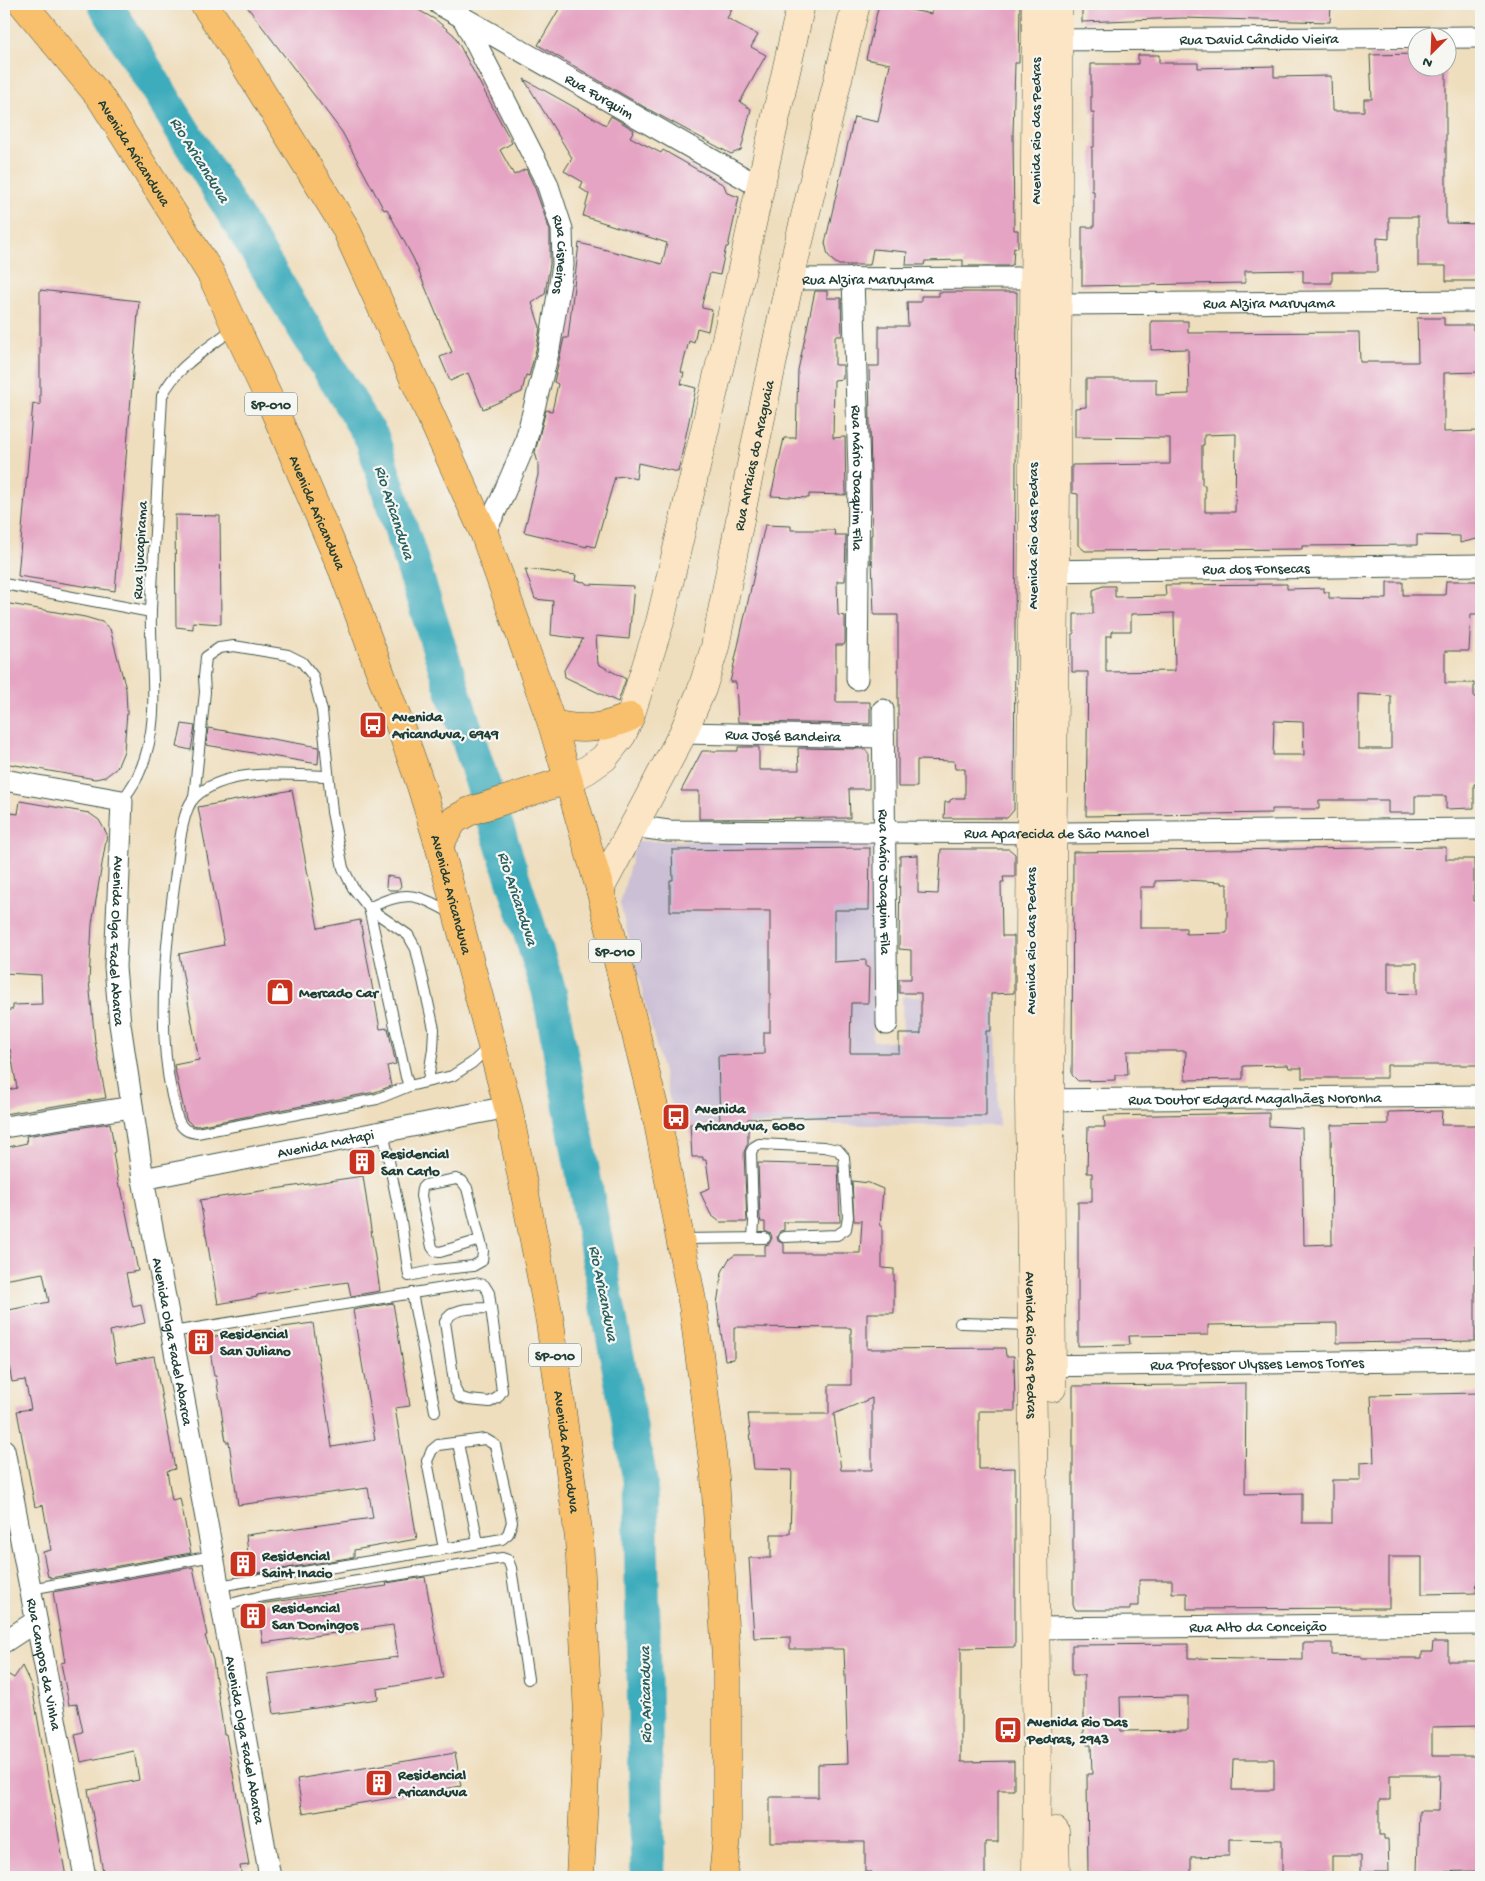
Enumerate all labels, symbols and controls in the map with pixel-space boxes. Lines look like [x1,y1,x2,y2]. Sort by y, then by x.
north arrow [1408,28,1458,78]
street label: Rua David Cândido Vieira [1179,31,1339,50]
text: N [1420,52,1435,71]
street label: Avenida Rio das Pedras [1028,57,1046,204]
street label: Rua Furquim [561,71,637,124]
street label: Avenida Aricanduva [93,96,174,211]
water label: Rio Aricanduva [164,115,232,208]
street label: Rua Cisneiros [547,213,570,296]
street label: Rua Alzira Maruyama [802,271,935,290]
street label: Rua Alzira Maruyama [1203,295,1336,314]
street label: Rua Arraias do Araguaia [731,378,780,533]
road number: SP-010 [245,392,297,416]
street label: Rua Mário Joaquim Fila [846,405,866,551]
street label: Avenida Aricanduva [284,453,349,574]
street label: Avenida Rio das Pedras [1025,462,1043,609]
water label: Rio Aricanduva [369,464,417,563]
street label: Rua Ijucapirama [129,500,153,600]
street label: Rua dos Fonsecas [1202,560,1310,580]
place label: Avenida Aricanduva, 6949 [391,709,499,744]
bus stop icon: Avenida Aricanduva, 6949 [358,710,388,740]
street label: Rua José Bandeira [725,727,842,747]
street label: Rua Mário Joaquim Fila [873,809,893,956]
street label: Rua Aparecida de São Manoel [964,825,1149,844]
street label: Avenida Aricanduva [425,833,475,957]
water label: Rio Aricanduva [492,850,540,949]
street label: Avenida Olga Fadel Abarca [104,855,127,1028]
street label: Avenida Rio das Pedras [1023,867,1041,1014]
road number: SP-010 [589,939,641,962]
shop icon: Mercado Car [265,977,295,1007]
place label: Mercado Car [299,985,379,1003]
street label: Rua Doutor Edgard Magalhães Noronha [1128,1090,1382,1110]
place label: Avenida Aricanduva, 6080 [694,1101,805,1136]
bus stop icon: Avenida Aricanduva, 6080 [661,1102,691,1132]
street label: Avenida Matapi [276,1127,376,1163]
place label: Residencial San Carlo [380,1146,450,1181]
building icon: Residencial San Carlo [347,1147,377,1177]
water label: Rio Aricanduva [583,1244,620,1344]
street label: Avenida Olga Fadel Abarca [147,1256,196,1428]
street label: Avenida Rio das Pedras [1020,1271,1040,1419]
place label: Residencial San Juliano [219,1326,291,1361]
building icon: Residencial San Juliano [186,1327,216,1357]
road number: SP-010 [529,1344,581,1366]
street label: Rua Professor Ulysses Lemos Torres [1150,1355,1365,1375]
street label: Avenida Aricanduva [548,1390,583,1515]
place label: Residencial Saint Inacio [261,1548,333,1583]
building icon: Residencial Saint Inacio [228,1549,258,1579]
street label: Rua Campos da Vinha [21,1597,64,1733]
place label: Residencial San Domingos [271,1600,360,1635]
building icon: Residencial San Domingos [238,1601,268,1631]
street label: Rua Alto da Conceição [1189,1618,1327,1638]
water label: Rio Aricanduva [637,1645,658,1744]
street label: Avenida Olga Fadel Abarca [220,1655,268,1826]
place label: Avenida Rio Das Pedras, 2943 [1026,1714,1129,1749]
bus stop icon: Avenida Rio Das Pedras, 2943 [993,1715,1023,1745]
place label: Residencial Aricanduva [397,1767,467,1802]
building icon: Residencial Aricanduva [364,1768,394,1798]

